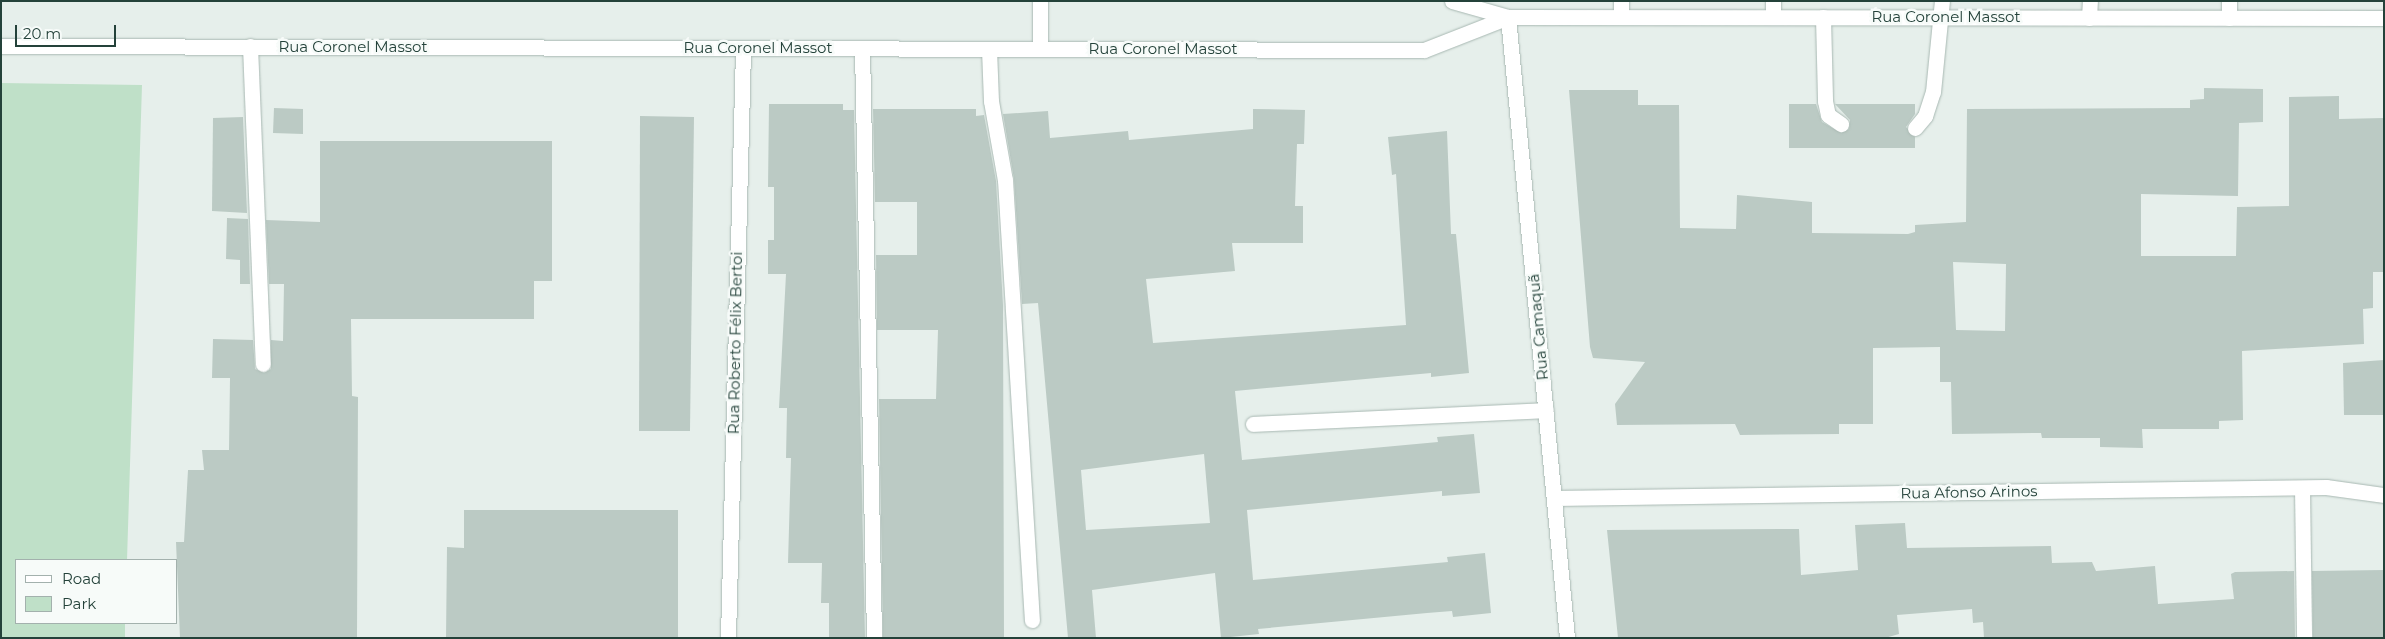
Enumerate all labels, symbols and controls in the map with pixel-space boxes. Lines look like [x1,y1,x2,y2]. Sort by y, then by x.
street label: Rua Coronel Massot [1871,8,2021,26]
scale bar [18,15,119,47]
text: 20 m [23,24,61,43]
street label: Rua Coronel Massot [278,38,428,56]
street label: Rua Coronel Massot [683,39,833,57]
street label: Rua Coronel Massot [1088,40,1238,58]
street label: Rua Roberto Félix Bertoi [724,251,746,435]
street label: Rua Camaquã [1524,273,1552,381]
street label: Rua Afonso Arinos [1900,482,2038,502]
legend [15,559,178,624]
text: Road [62,569,101,588]
text: Park [62,594,96,613]

